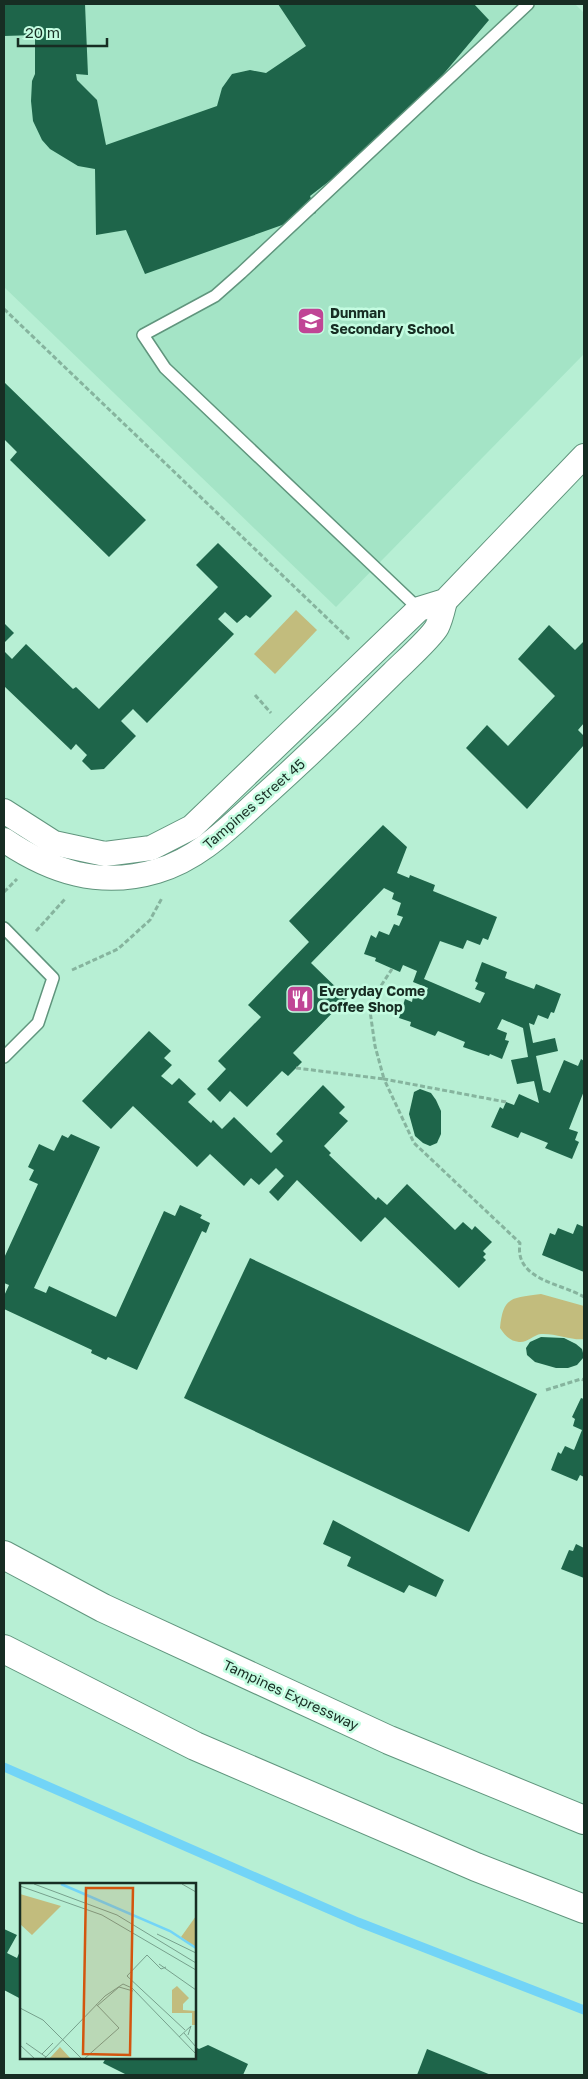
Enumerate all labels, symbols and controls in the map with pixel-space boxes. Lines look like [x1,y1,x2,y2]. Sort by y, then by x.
scale bar [18,15,106,47]
text: 20 m [25,23,60,41]
place label: Dunman Secondary School [330,304,455,337]
school or university icon: Dunman Secondary School [296,306,326,336]
street label: Tampines Street 45 [199,755,308,852]
place label: Everyday Come Coffee Shop [319,982,425,1015]
restaurant icon: Everyday Come Coffee Shop [285,984,315,1014]
street label: Tampines Expressway [221,1656,362,1733]
inset map [20,1883,196,2059]

